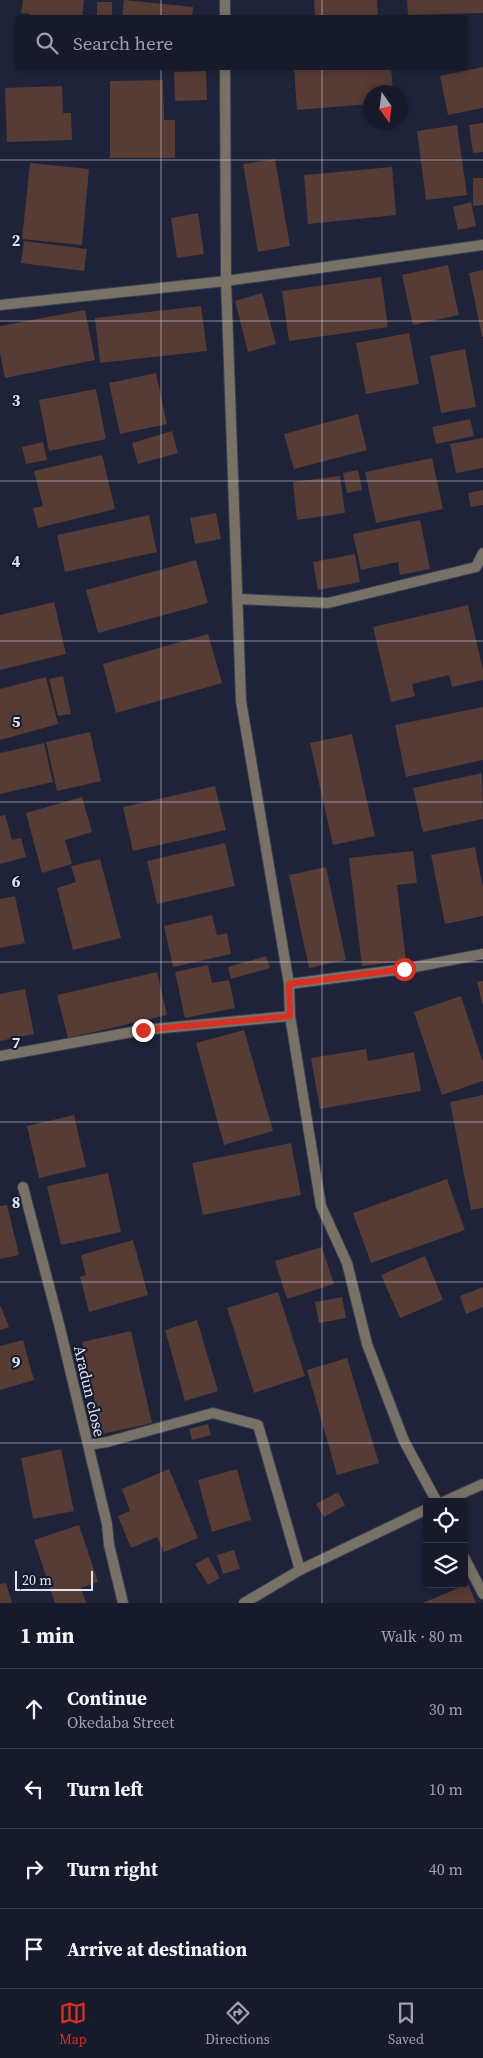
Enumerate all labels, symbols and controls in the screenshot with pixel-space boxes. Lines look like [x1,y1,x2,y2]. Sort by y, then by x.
search box [15,15,468,70]
icon: search [33,29,61,57]
text: Search here [73,30,173,56]
north arrow [363,85,408,130]
text: 2 [12,229,21,251]
text: 3 [12,389,21,411]
text: 4 [12,550,21,572]
text: 5 [12,710,21,732]
text: 6 [12,870,21,892]
route start [393,958,416,981]
route end [132,1019,155,1042]
text: 7 [12,1031,21,1053]
text: 8 [12,1191,20,1213]
street label: Aradun close [69,1343,111,1439]
text: 9 [12,1351,21,1373]
map controls [423,1498,468,1588]
button: locate [423,1498,468,1543]
button: layers [423,1543,468,1588]
scale bar [15,1568,92,1591]
text: 20 m [22,1570,52,1590]
text: 1 min [20,1621,75,1650]
text: Walk · 80 m [381,1625,463,1647]
text: Continue [67,1685,147,1711]
icon: ahead [20,1695,48,1723]
text: 30 m [429,1698,463,1720]
text: Okedaba Street [67,1711,174,1733]
icon: left [20,1775,48,1803]
text: Turn left [67,1776,143,1802]
text: 10 m [429,1778,463,1800]
icon: right [20,1855,48,1883]
text: Turn right [67,1856,158,1882]
text: 40 m [429,1858,463,1880]
icon: arrive [20,1935,48,1963]
text: Arrive at destination [67,1936,247,1962]
tab: Map [59,1999,87,2049]
tab: Directions [205,1999,270,2049]
tab: Saved [388,1999,424,2049]

